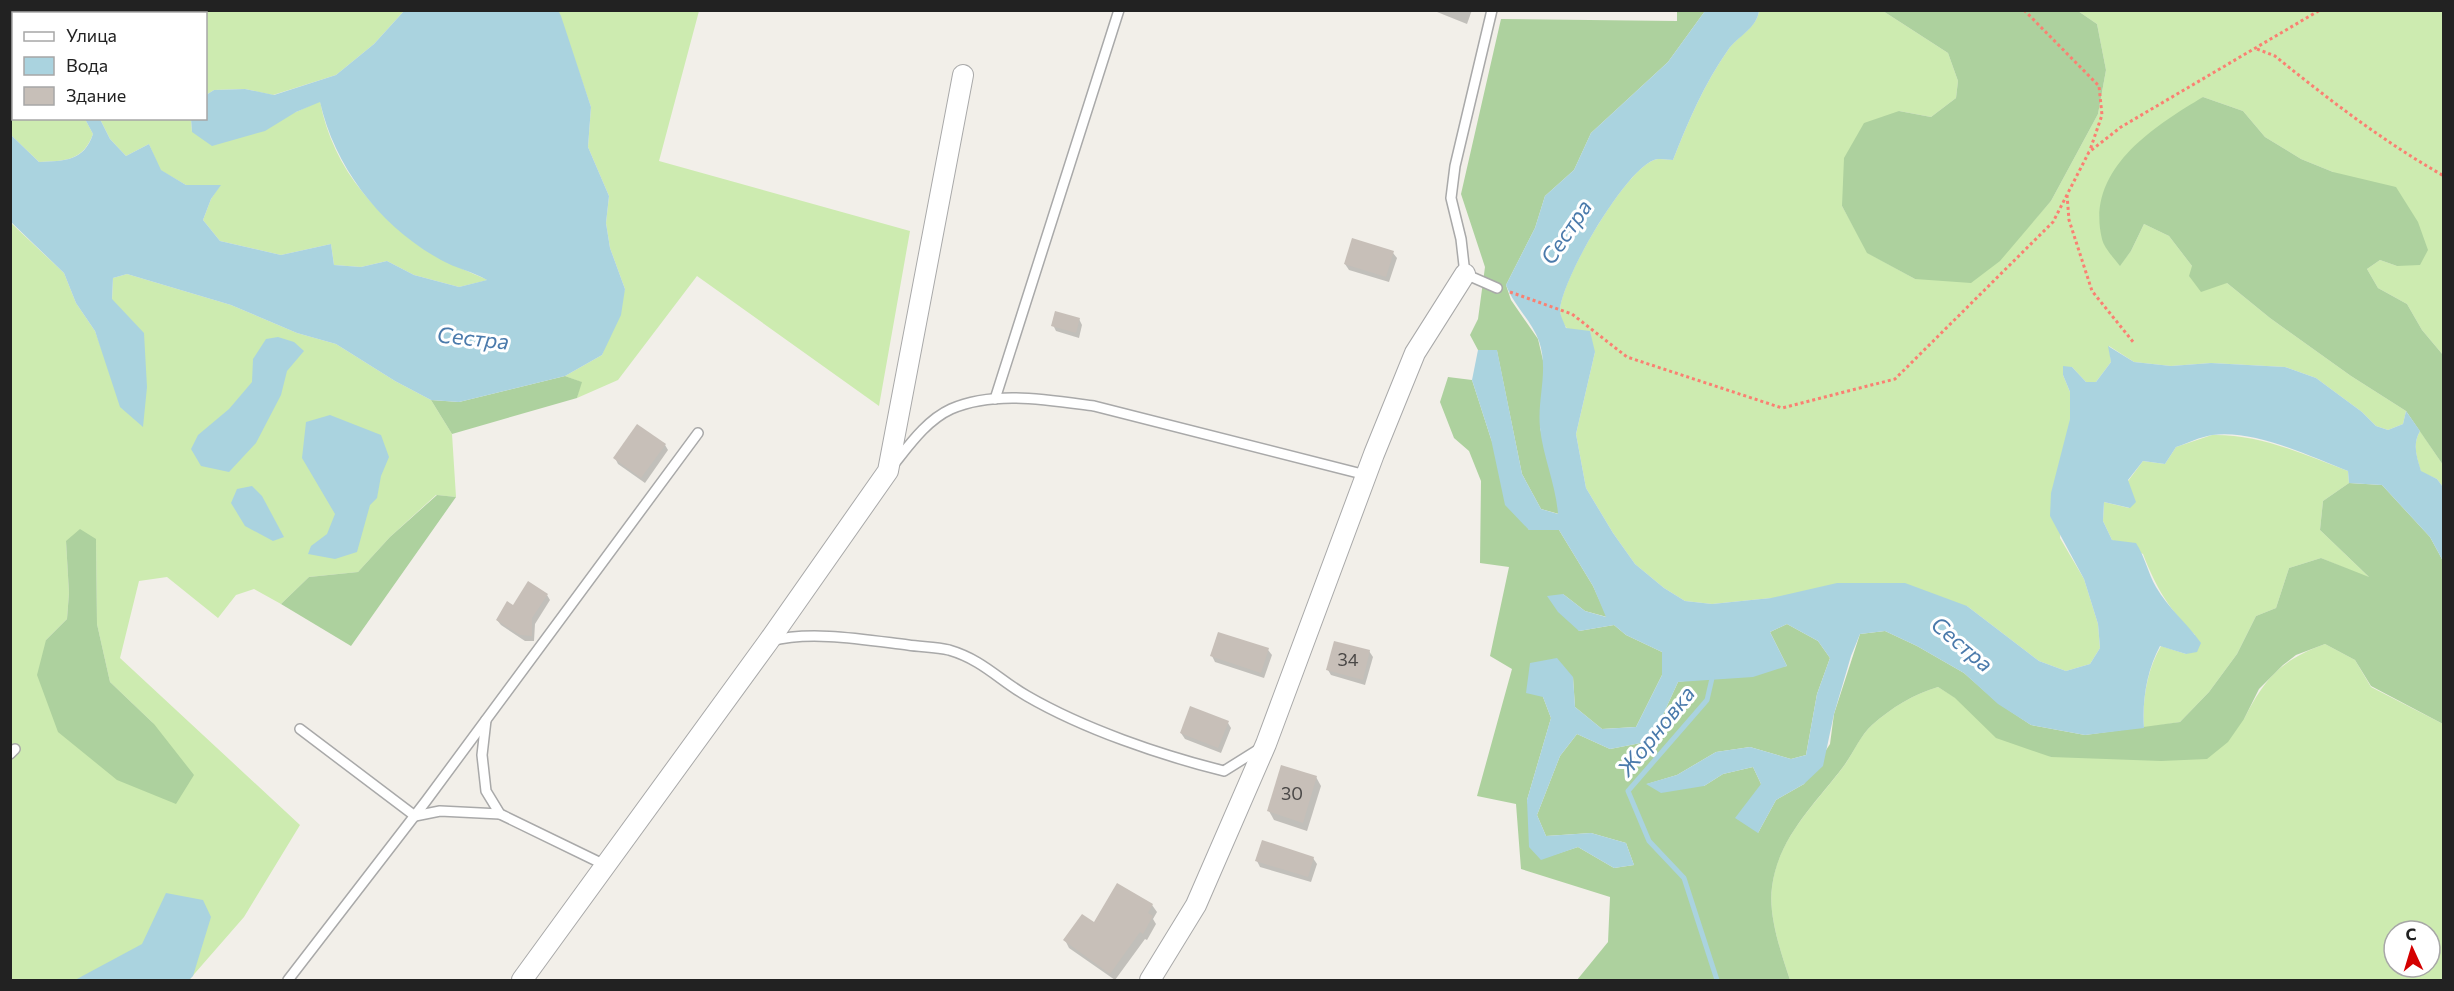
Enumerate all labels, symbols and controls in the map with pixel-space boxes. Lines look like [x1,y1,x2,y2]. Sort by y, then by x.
legend [12,12,207,120]
text: Улица [66,24,117,46]
text: Вода [66,54,108,76]
text: Здание [66,84,126,106]
water label: Сестра [1534,194,1597,269]
water label: Сестра [436,320,510,355]
water label: Сестра [1926,610,1999,677]
house number: 34 [1337,648,1359,670]
water label: Жорновка [1610,680,1700,782]
house number: 30 [1281,782,1303,804]
north arrow [2382,919,2442,979]
text: С [2405,924,2417,943]

